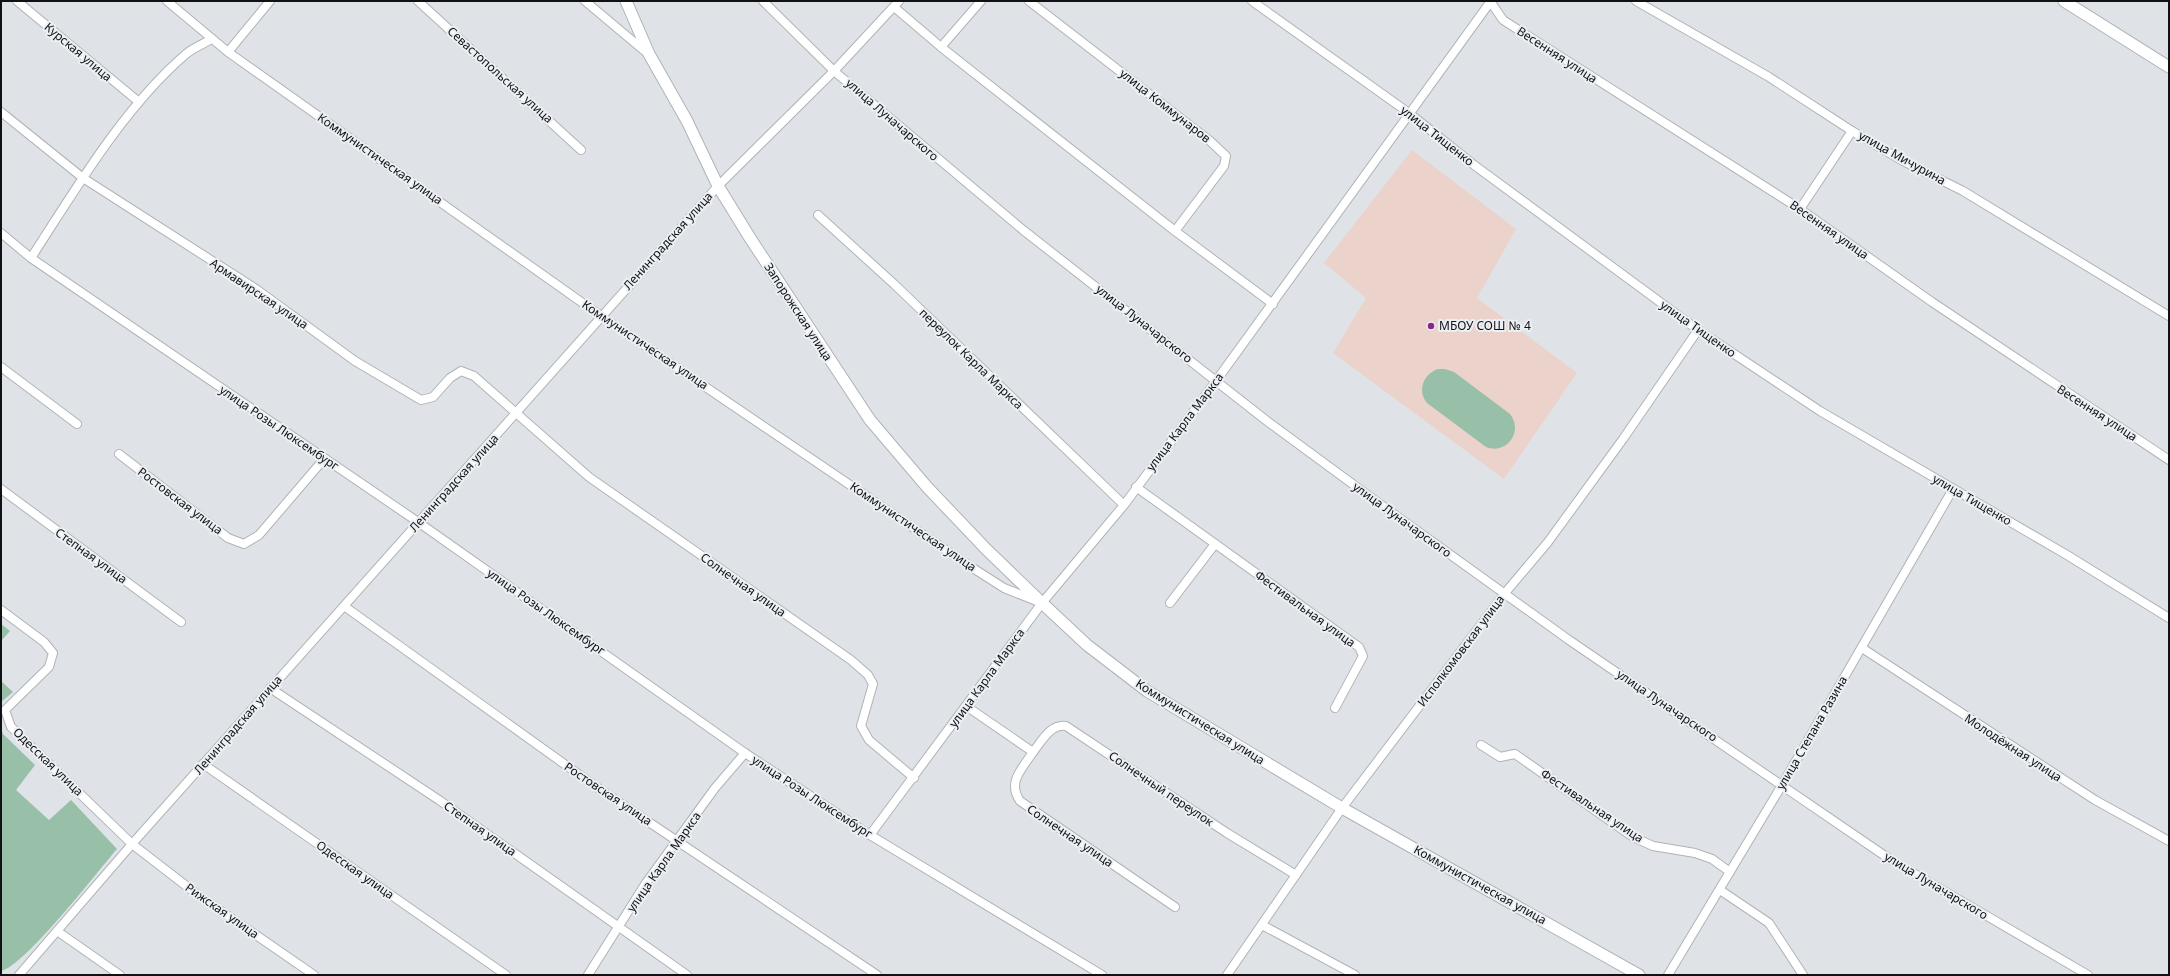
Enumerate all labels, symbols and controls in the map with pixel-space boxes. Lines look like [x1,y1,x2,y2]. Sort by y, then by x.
street label: Курская улица [41,18,116,85]
street label: Севастопольская улица [444,22,557,127]
street label: Весенняя улица [1514,22,1601,87]
street label: улица Коммунаров [1116,65,1215,147]
street label: улица Луначарского [842,74,942,165]
street label: улица Тищенко [1397,102,1478,170]
street label: Коммунистическая улица [314,109,446,208]
street label: улица Мичурина [1856,127,1949,189]
street label: Ленинградская улица [619,188,716,293]
street label: Весенняя улица [1787,196,1872,263]
street label: Армавирская улица [207,254,312,333]
street label: Запорожская улица [760,259,837,364]
street label: улица Луначарского [1093,281,1196,367]
street label: Коммунистическая улица [579,296,712,393]
street label: улица Тищенко [1657,296,1740,361]
street label: переулок Карла Маркса [916,304,1027,413]
place label: МБОУ СОШ № 4 [1439,317,1531,334]
marker: МБОУ СОШ № 4 [1426,321,1436,331]
street label: улица Карла Маркса [1142,369,1227,474]
street label: Весенняя улица [2054,380,2141,445]
street label: улица Розы Люксембург [216,381,342,474]
street label: Ленинградская улица [405,430,502,535]
street label: Ростовская улица [134,463,226,538]
street label: улица Тищенко [1929,470,2015,529]
street label: Коммунистическая улица [847,478,980,575]
street label: улица Луначарского [1350,478,1455,561]
street label: Степная улица [52,524,131,587]
street label: Солнечная улица [697,549,789,620]
street label: улица Розы Люксембург [484,564,609,659]
street label: Фестивальная улица [1252,566,1359,651]
street label: Исполкомовская улица [1413,591,1508,710]
street label: улица Карла Маркса [945,625,1028,731]
street label: улица Луначарского [1614,666,1721,746]
street label: Ленинградская улица [190,671,286,778]
street label: улица Степана Разина [1772,673,1851,793]
street label: Коммунистическая улица [1133,675,1268,768]
street label: Молодёжная улица [1961,710,2065,785]
street label: Одесская улица [10,724,87,800]
street label: Солнечный переулок [1105,747,1218,830]
street label: улица Розы Люксембург [749,751,876,842]
street label: Ростовская улица [561,758,655,829]
street label: Фестивальная улица [1538,765,1647,846]
street label: Степная улица [441,797,520,860]
street label: Солнечная улица [1024,800,1117,871]
street label: улица Карла Маркса [623,808,705,915]
street label: Одесская улица [313,836,398,903]
street label: Коммунистическая улица [1411,841,1550,928]
street label: улица Луначарского [1881,848,1991,923]
street label: Рижская улица [182,879,263,942]

